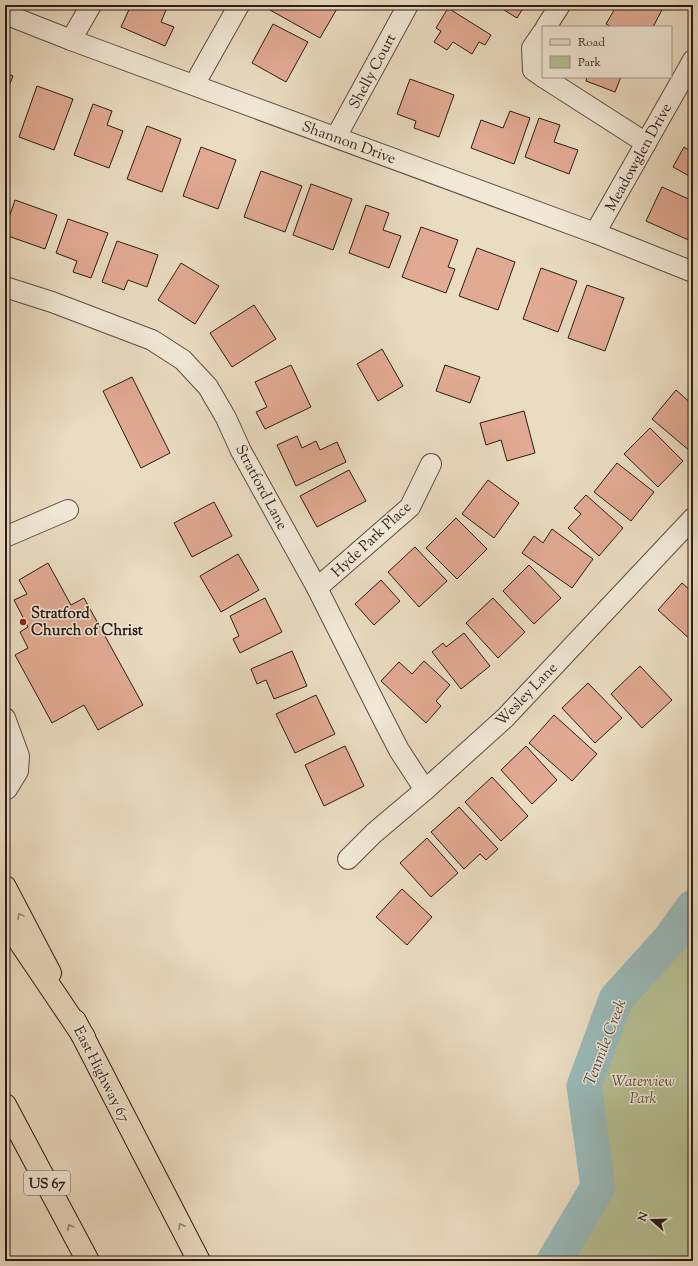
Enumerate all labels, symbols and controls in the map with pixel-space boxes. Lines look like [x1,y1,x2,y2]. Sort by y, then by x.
legend [542,26,672,78]
street label: Shelly Court [345,30,402,113]
text: Road [578,34,605,52]
text: Park [578,54,601,72]
street label: Meadowglen Drive [601,100,678,216]
street label: Shannon Drive [299,117,398,170]
street label: Stratford Lane [229,441,292,534]
street label: Hyde Park Place [327,497,417,583]
place label: Stratford Church of Christ [31,604,144,642]
marker: Stratford Church of Christ [18,617,28,627]
street label: Wesley Lane [491,659,563,732]
one-way arrow [17,913,25,920]
water label: Tenmile Creek [579,996,633,1089]
street label: East Highway 67 [67,1023,134,1127]
park label: Waterview Park [611,1072,675,1110]
road number: US 67 [24,1171,70,1195]
north arrow [632,1200,672,1240]
text: N [634,1210,653,1225]
one-way arrow [67,1223,75,1231]
one-way arrow [178,1223,186,1231]

